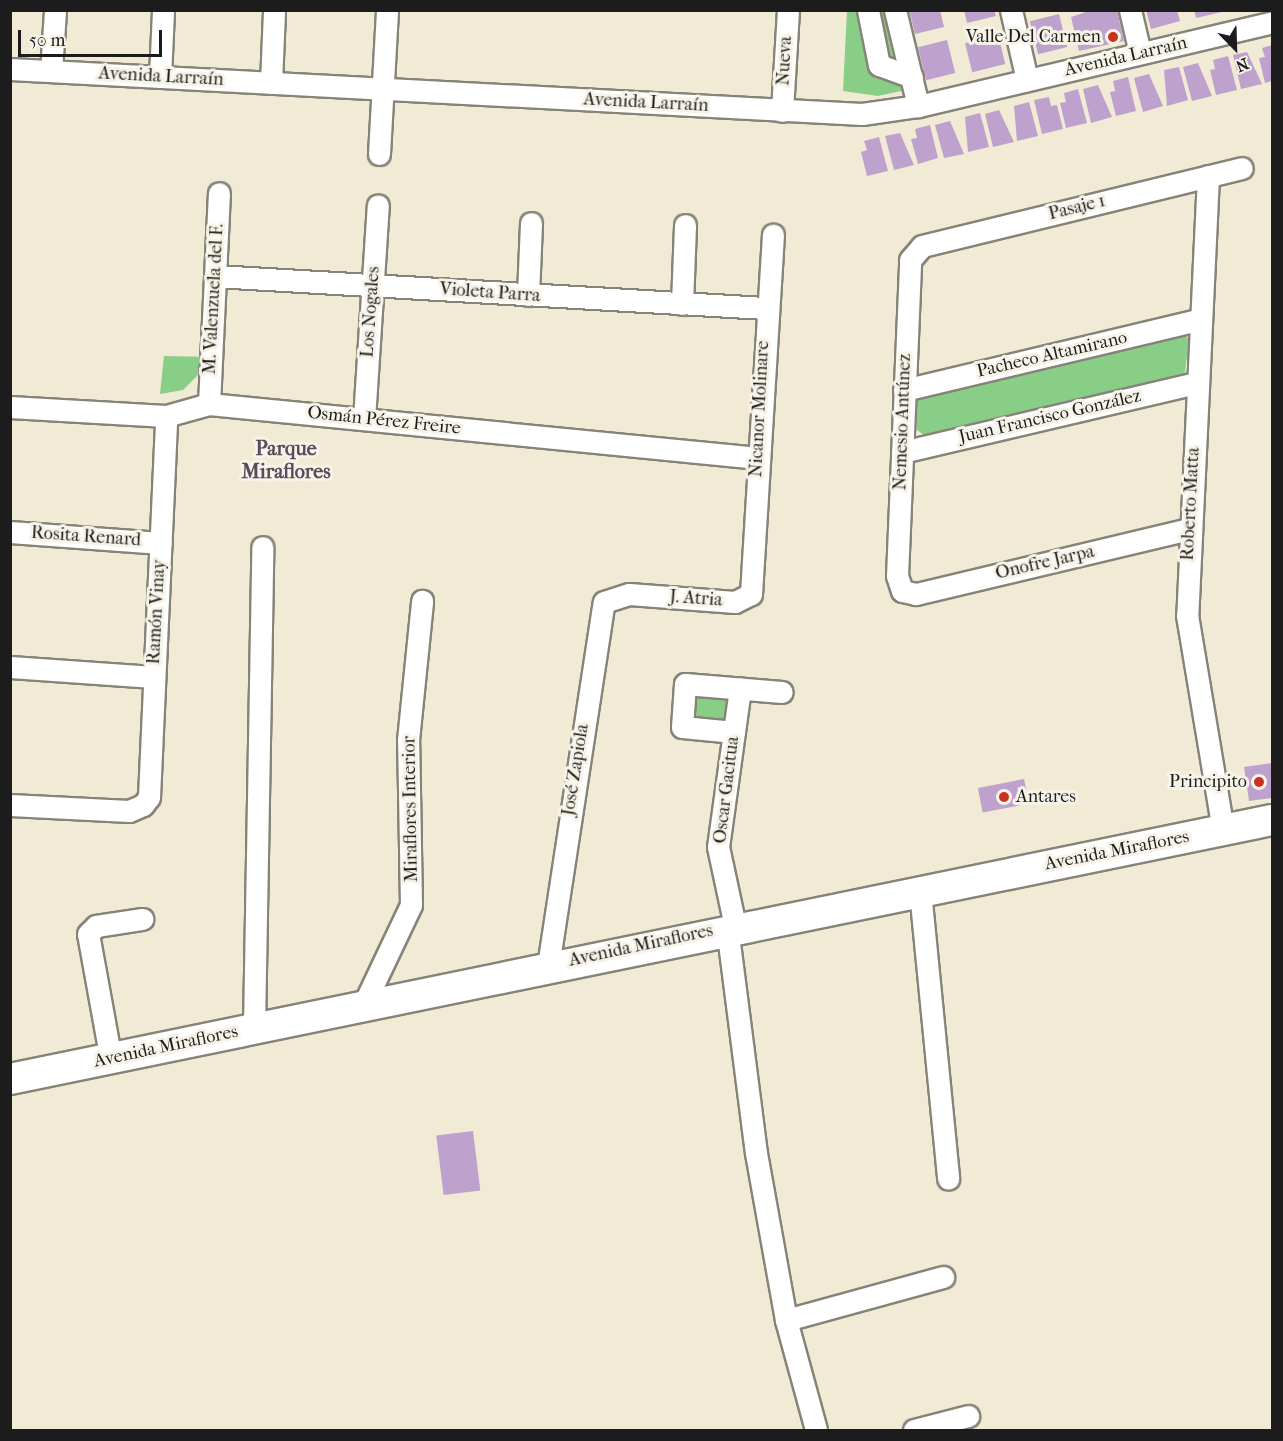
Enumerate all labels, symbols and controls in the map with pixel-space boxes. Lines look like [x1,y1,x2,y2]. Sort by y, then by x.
scale bar [21,18,165,56]
north arrow [1205,18,1265,78]
place label: Valle Del Carmen [966,26,1101,48]
text: 50 m [29,30,65,51]
marker: Valle Del Carmen [1106,30,1120,44]
street label: Avenida Larraín [1063,32,1189,82]
street label: Nueva [773,36,797,86]
text: N [1233,54,1252,76]
street label: Avenida Larraín [98,63,224,91]
street label: Avenida Larraín [583,89,709,117]
street label: Pasaje 1 [1046,191,1108,225]
street label: M. Valenzuela del F. [199,223,229,375]
street label: Los Nogales [357,266,385,358]
street label: Violeta Parra [439,279,541,307]
street label: Pacheco Altamirano [975,327,1129,383]
street label: Nicanor Molinare [746,340,774,478]
street label: Nemesio Antúnez [890,353,916,491]
street label: Juan Francisco González [957,386,1143,448]
street label: Osmán Pérez Freire [306,402,462,440]
district label: Parque Miraflores [241,436,331,483]
street label: Roberto Matta [1177,447,1205,561]
street label: Rosita Renard [30,522,142,552]
street label: Onofre Jarpa [993,541,1097,585]
street label: Ramón Vinay [143,559,171,665]
street label: J. Atria [669,586,723,612]
street label: José Zapiola [558,723,594,817]
street label: Oscar Gacitua [710,735,744,845]
street label: Miraflores Interior [399,736,423,882]
place label: Principito [1169,771,1247,793]
marker: Principito [1252,775,1266,789]
place label: Antares [1016,786,1076,808]
marker: Antares [997,790,1011,804]
street label: Avenida Miraflores [1043,826,1191,876]
street label: Avenida Miraflores [567,920,715,972]
street label: Avenida Miraflores [92,1021,240,1073]

